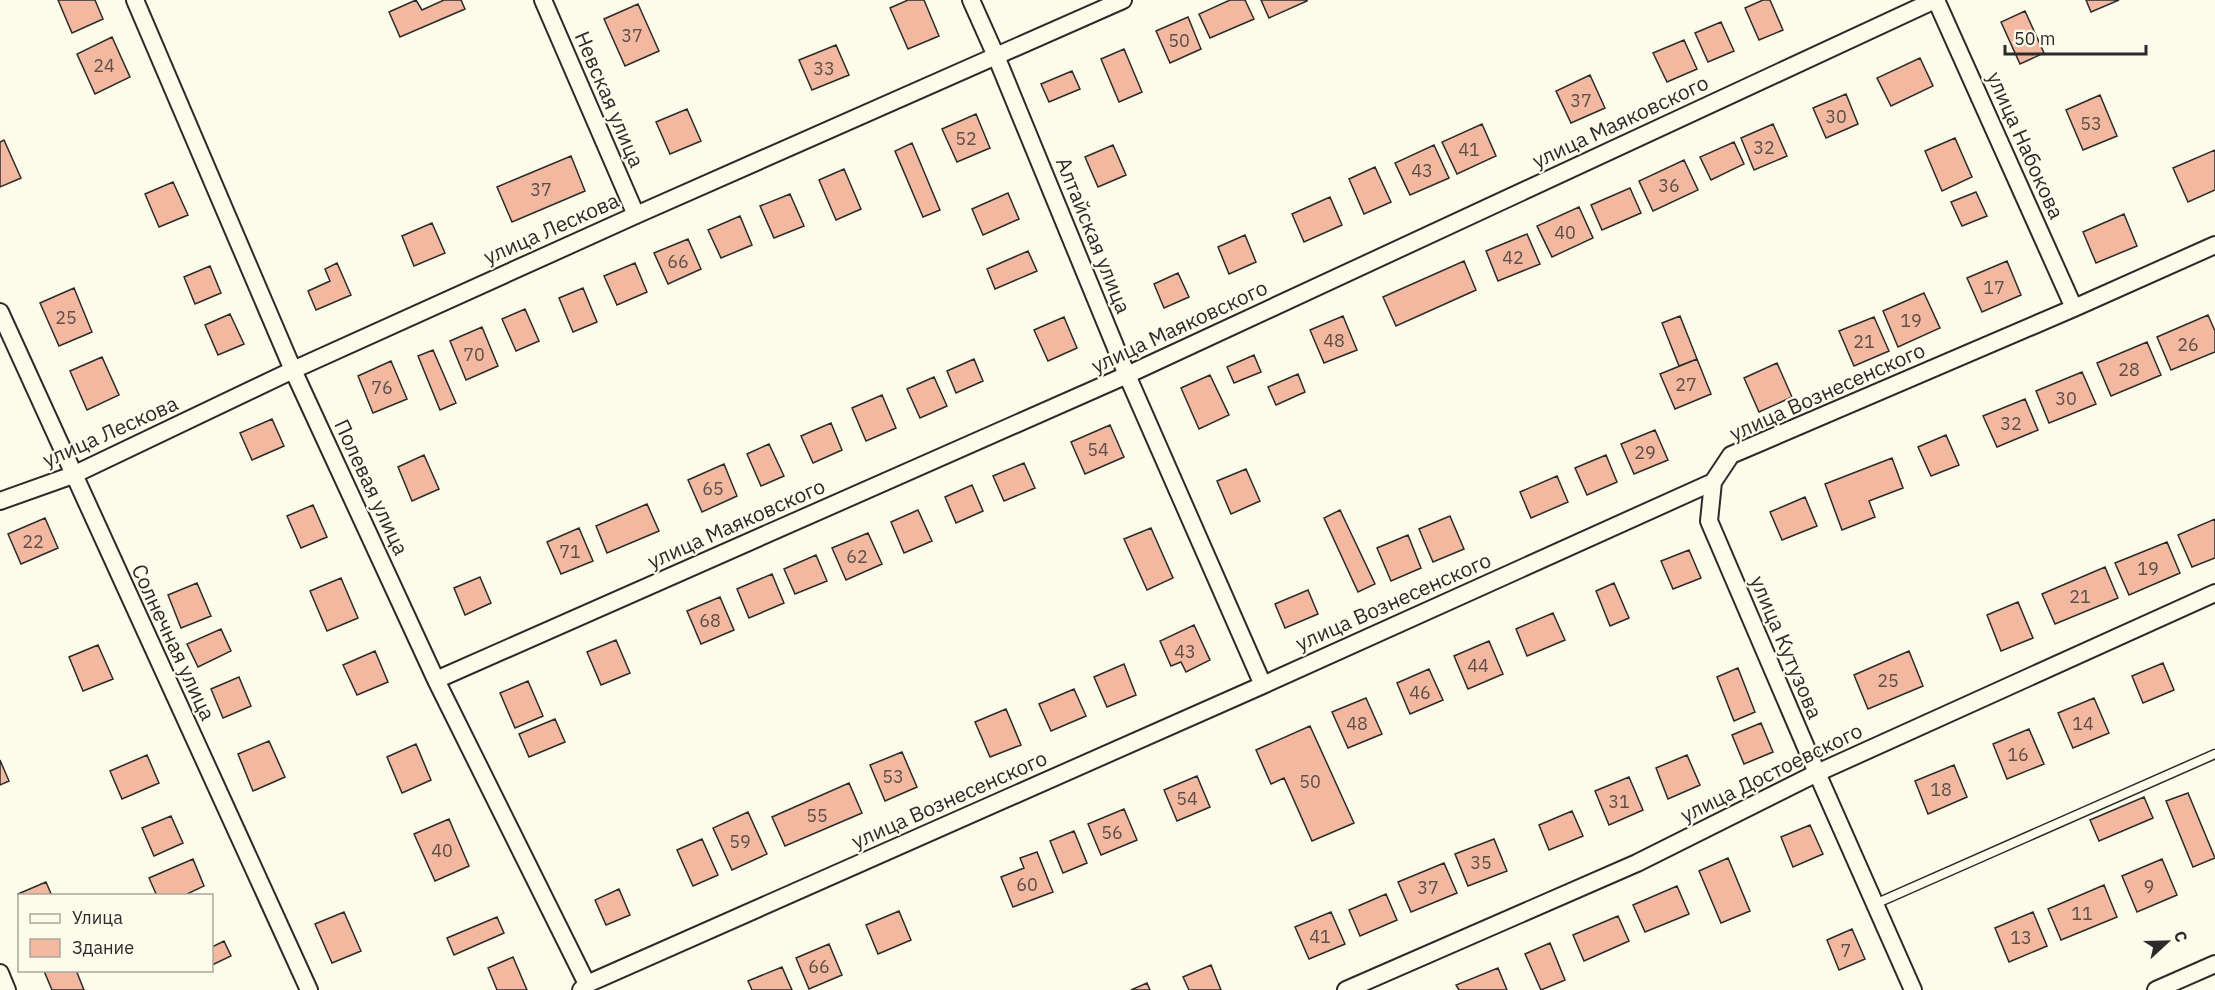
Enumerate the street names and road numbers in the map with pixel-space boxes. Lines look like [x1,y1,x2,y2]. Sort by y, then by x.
street label: Невская улица [569,27,651,171]
street label: улица Набокова [1981,67,2071,223]
street label: улица Маяковского [1527,68,1713,174]
street label: Алтайская улица [1050,153,1138,317]
street label: улица Лескова [479,186,623,270]
street label: улица Маяковского [1086,273,1272,379]
street label: улица Вознесенского [1725,335,1929,447]
street label: улица Лескова [38,389,182,473]
street label: Полевая улица [328,415,416,559]
street label: улица Маяковского [643,471,829,575]
street label: улица Вознесенского [1291,545,1495,657]
street label: Солнечная улица [125,559,223,725]
street label: улица Кутузова [1744,571,1830,723]
street label: улица Достоевского [1675,716,1867,828]
street label: улица Вознесенского [847,743,1051,855]

